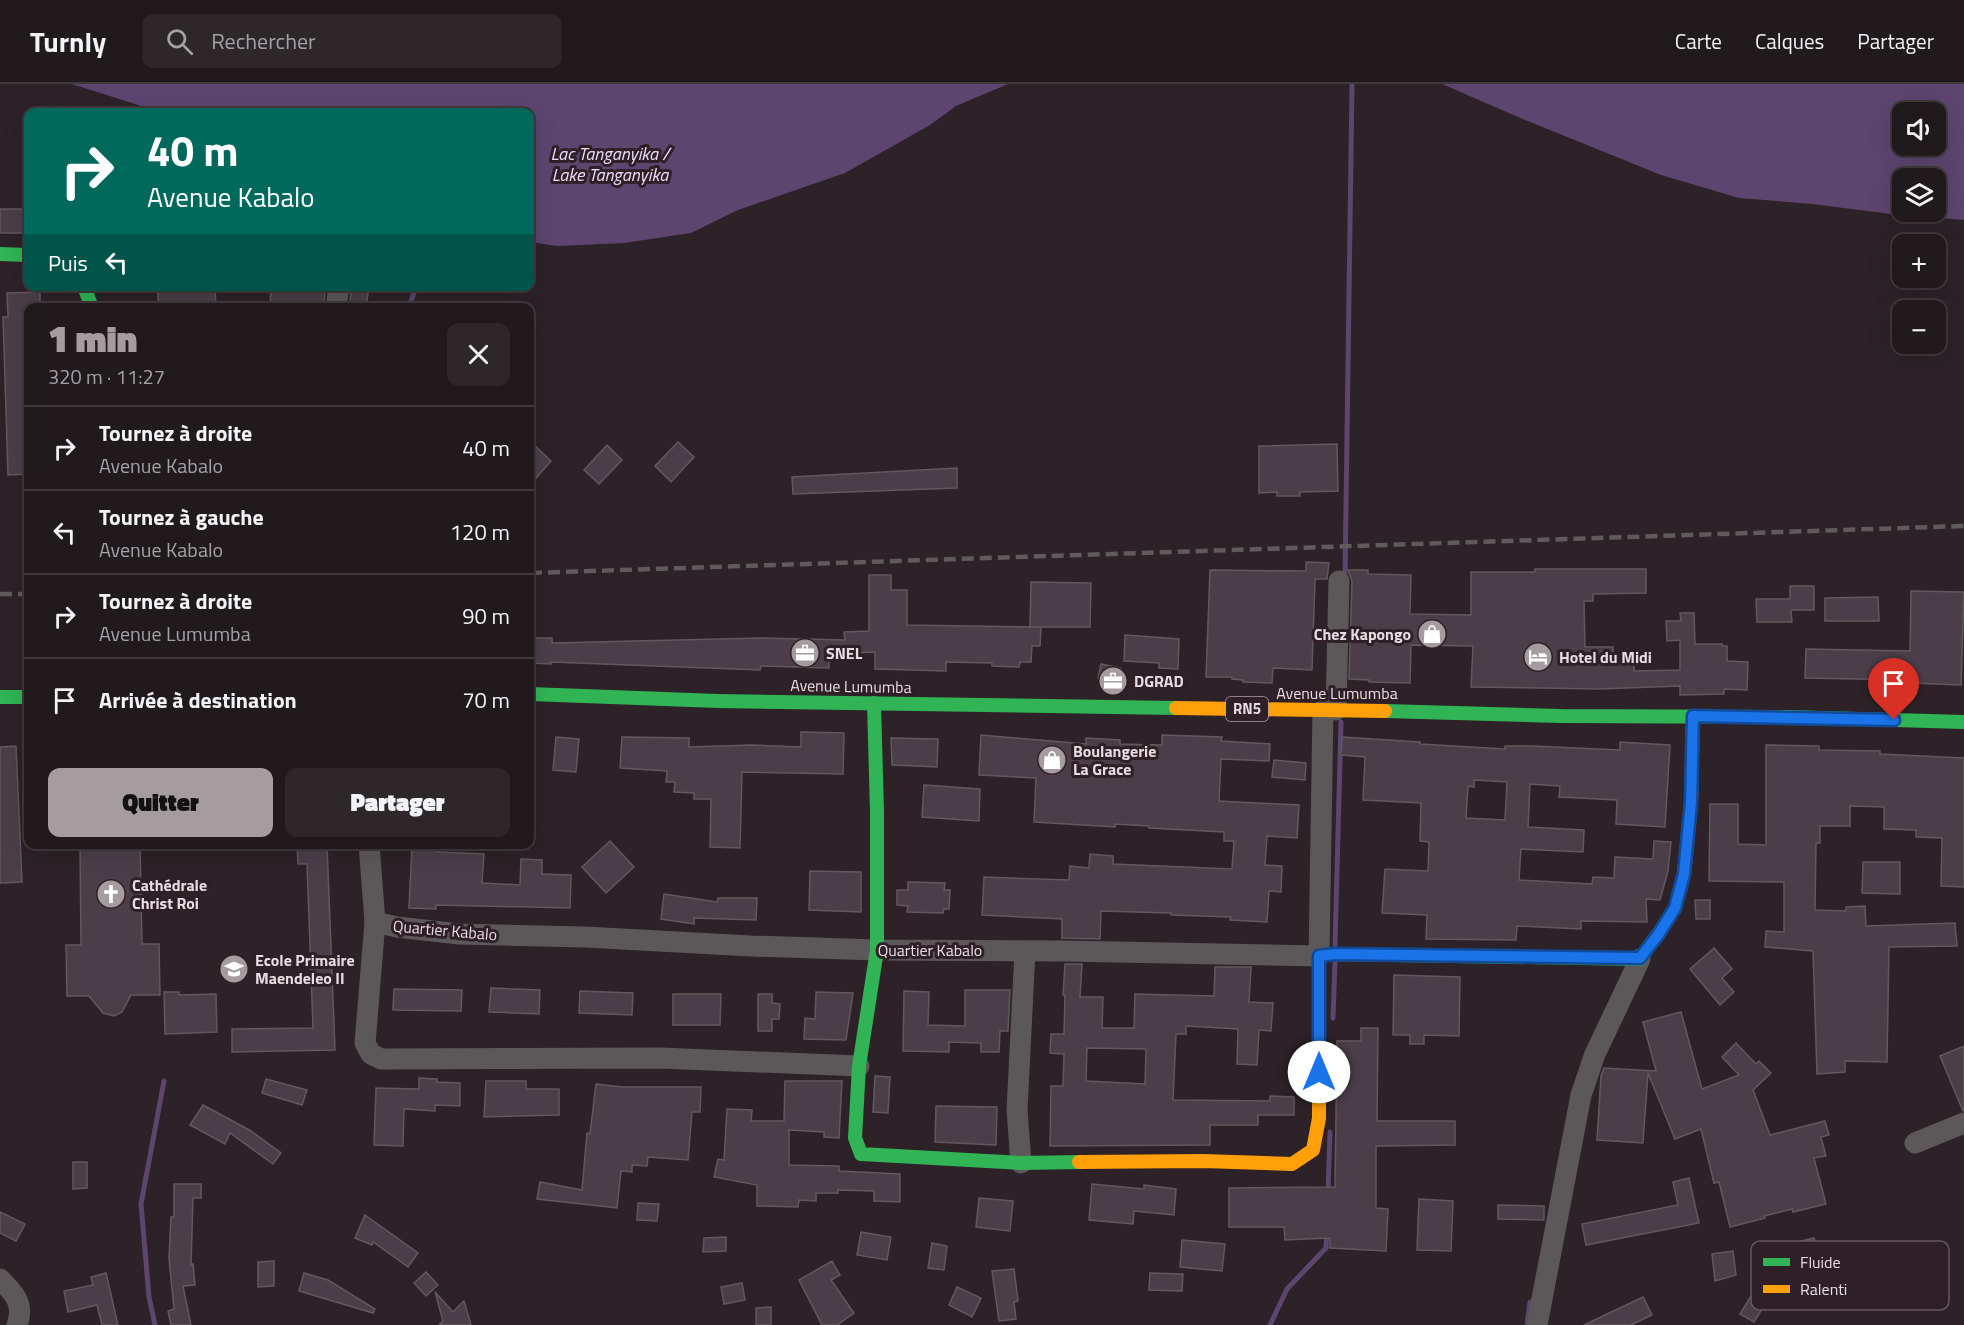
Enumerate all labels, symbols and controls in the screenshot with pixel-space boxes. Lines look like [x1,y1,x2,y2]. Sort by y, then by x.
search box [142,14,562,68]
text: Turnly [30,20,106,63]
text: Rechercher [211,24,316,58]
icon: search [163,25,196,58]
text: Carte [1675,25,1722,57]
text: Calques [1755,25,1824,57]
text: Partager [1857,25,1934,57]
map controls [1892,102,1946,354]
button: sound [1892,102,1946,156]
text: 40 m [147,118,239,182]
icon: right [48,132,126,210]
water label: Lac Tanganyika / Lake Tanganyika [550,140,672,188]
button: layers [1892,168,1946,222]
text: Avenue Kabalo [147,176,315,217]
button: + [1892,234,1946,288]
text: Puis [48,246,88,280]
icon: left [100,246,133,279]
button: − [1892,300,1946,354]
text: 1 min [48,311,137,366]
button: close [447,323,510,386]
text: 320 m · 11:27 [48,361,165,392]
text: Tournez à droite [99,416,252,450]
text: 40 m [462,431,510,465]
icon: right [48,432,81,465]
text: Avenue Kabalo [99,450,223,481]
text: Tournez à gauche [99,500,264,534]
text: 120 m [450,515,510,549]
icon: left [48,516,81,549]
text: Avenue Kabalo [99,534,223,565]
text: Tournez à droite [99,584,252,618]
text: 90 m [462,599,510,633]
icon: right [48,600,81,633]
text: Avenue Lumumba [99,618,251,649]
shop icon: Chez Kapongo [1416,618,1448,650]
place label: Chez Kapongo [1314,622,1411,646]
office icon: SNEL [789,637,821,669]
place label: SNEL [826,641,863,665]
hotel icon: Hotel du Midi [1522,641,1554,673]
place label: Hotel du Midi [1559,645,1652,669]
pin [1868,658,1919,720]
office icon: DGRAD [1097,665,1129,697]
icon: arrive [1877,667,1910,700]
place label: DGRAD [1134,669,1184,693]
street label: Avenue Lumumba [790,673,912,699]
street label: Avenue Lumumba [1276,681,1398,705]
text: Arrivée à destination [99,683,297,717]
text: 70 m [462,683,510,717]
icon: arrive [48,684,81,717]
road number: RN5 [1226,697,1268,721]
place label: Boulangerie La Grace [1073,739,1156,781]
shop icon: Boulangerie La Grace [1036,744,1068,776]
button: Quitter [48,768,273,837]
button: Partager [285,768,510,837]
place label: Cathédrale Christ Roi [132,873,207,915]
church icon: Cathédrale Christ Roi [95,878,127,910]
street label: Quartier Kabalo [392,913,498,947]
street label: Quartier Kabalo [878,938,982,962]
place label: Ecole Primaire Maendeleo II [255,948,355,990]
school or university icon: Ecole Primaire Maendeleo II [218,953,250,985]
position arrow [1287,1040,1351,1104]
legend [1751,1241,1949,1310]
text: Fluide [1800,1250,1841,1274]
text: Ralenti [1800,1277,1847,1301]

